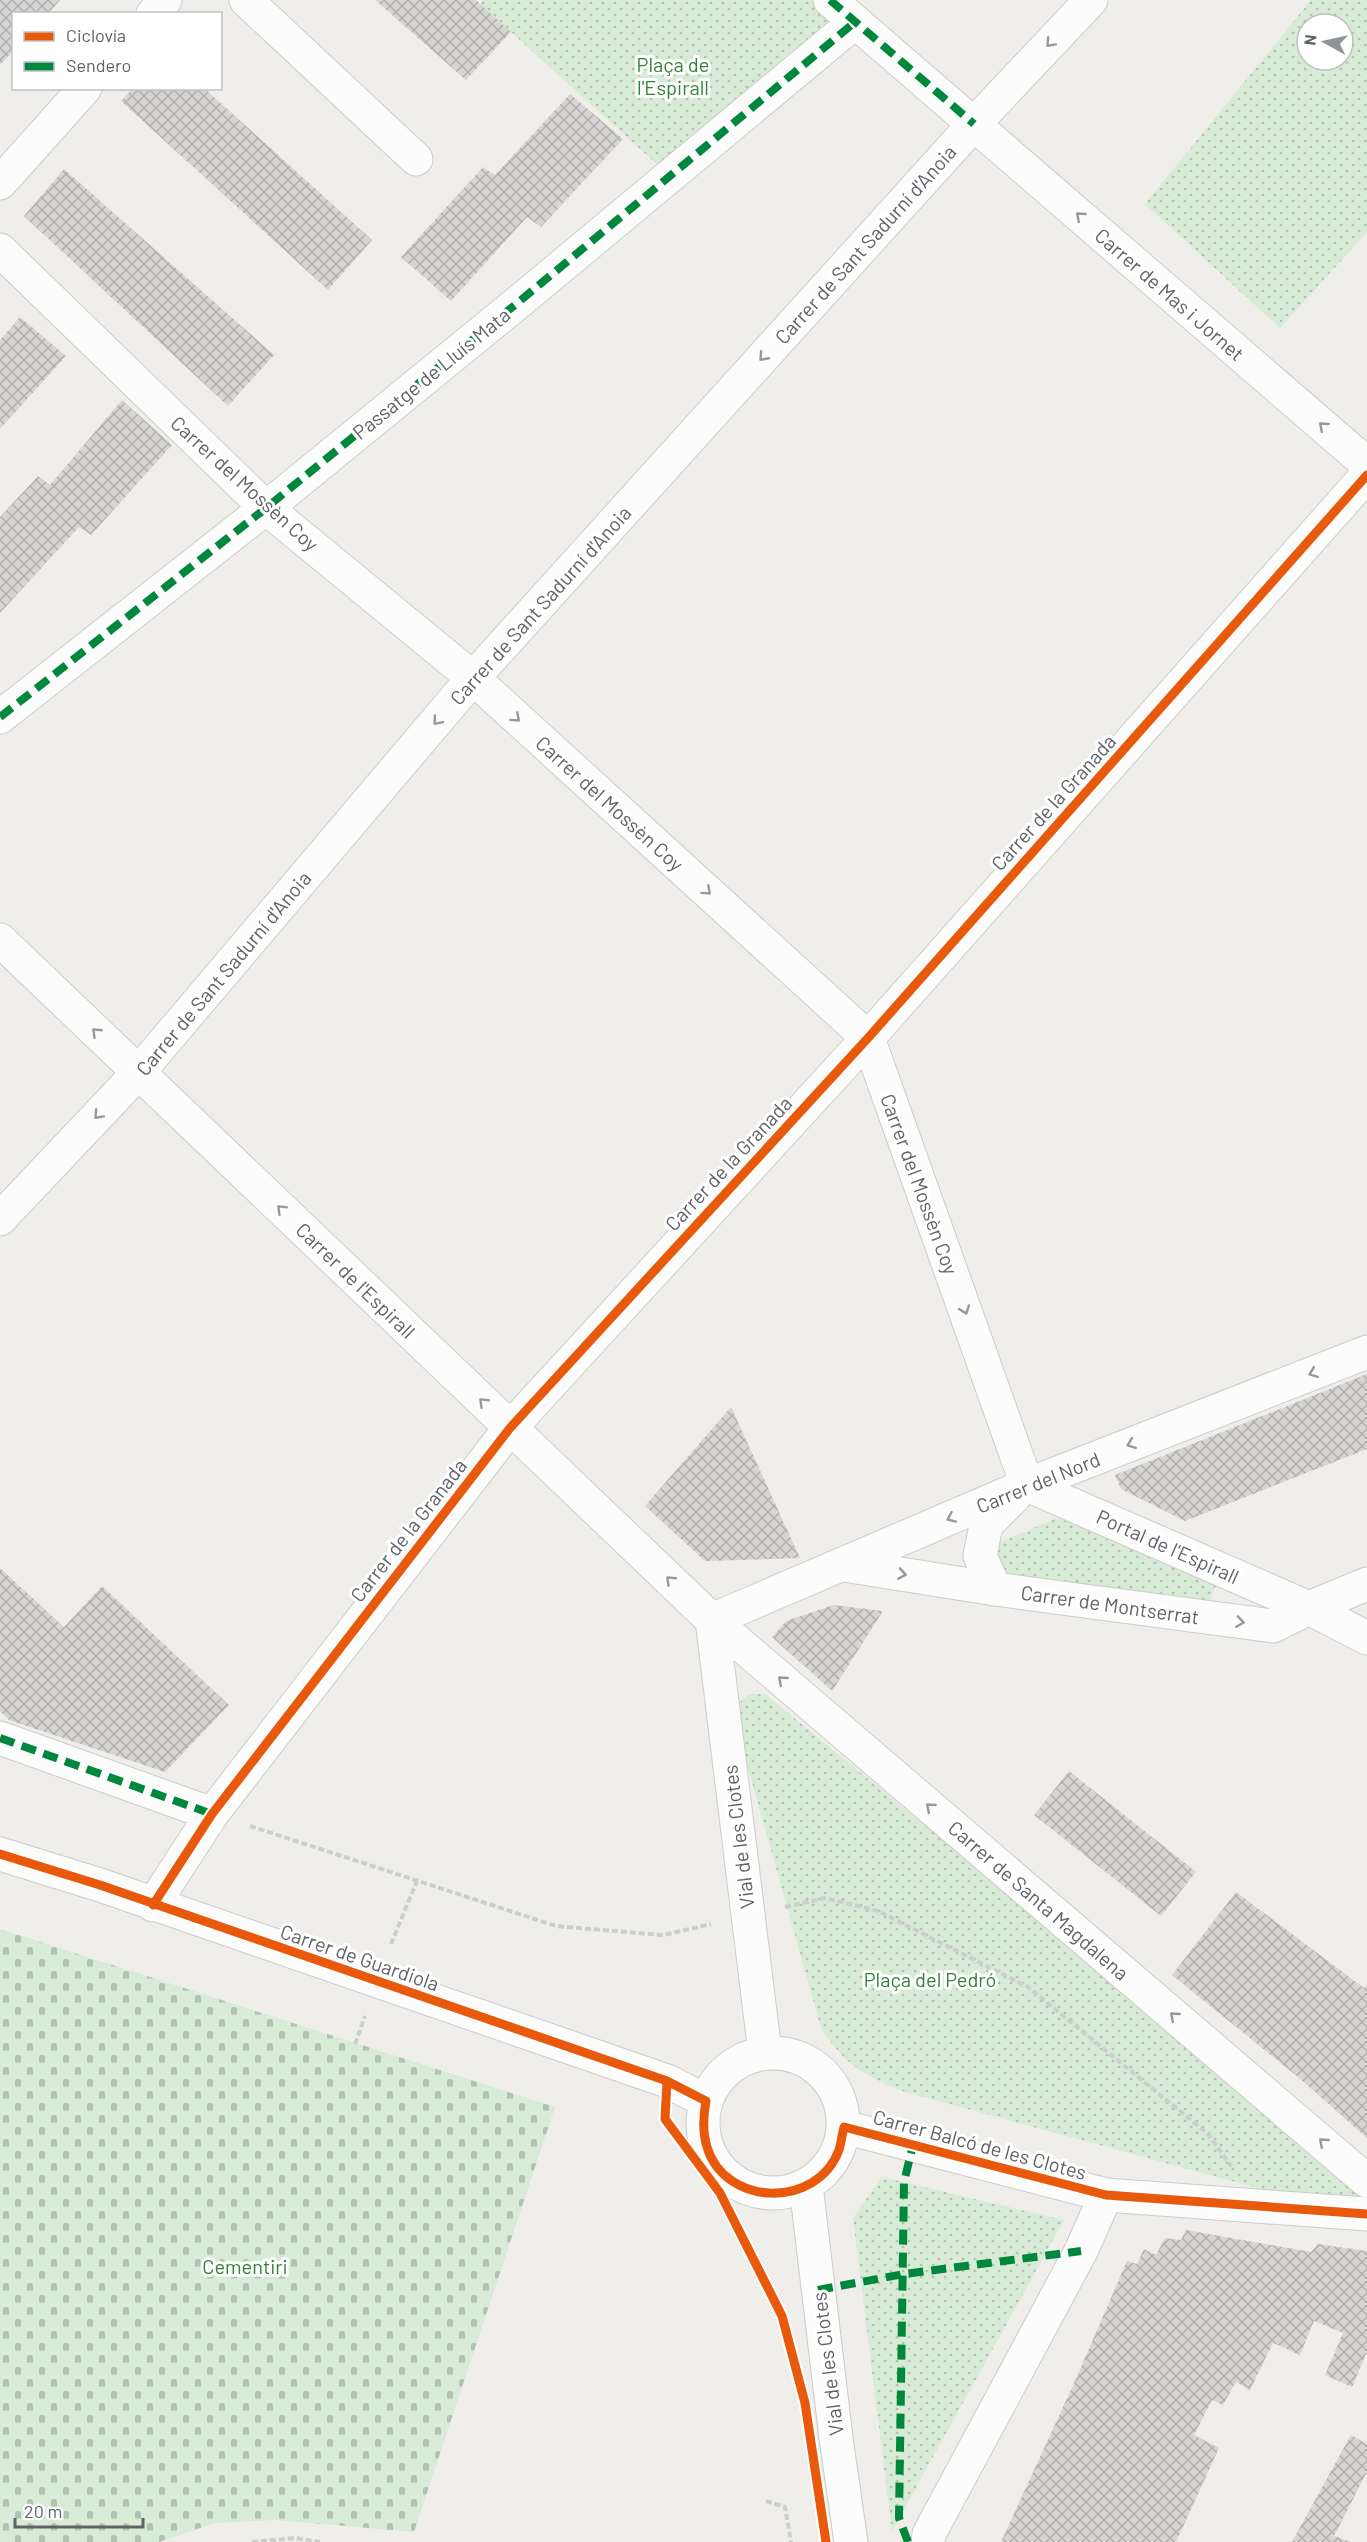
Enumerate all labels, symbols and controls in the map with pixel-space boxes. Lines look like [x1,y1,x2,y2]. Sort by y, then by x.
legend [12,12,222,90]
north arrow [1295,12,1355,72]
text: Ciclovía [66,24,126,46]
text: N [1300,33,1320,46]
one-way arrow [1047,35,1058,46]
park label: Plaça de l'Espirall [637,52,709,99]
text: Sendero [66,54,131,76]
street label: Carrer de Sant Sadurní d'Anoia [769,140,961,348]
one-way arrow [1076,212,1087,223]
street label: Carrer de Mas i Jornet [1091,223,1249,365]
street label: Passatge de Lluís Mata [347,302,515,444]
one-way arrow [759,350,770,361]
street label: Carrer del Mossèn Coy [166,410,324,556]
one-way arrow [1319,422,1330,433]
street label: Carrer de Sant Sadurní d'Anoia [444,501,636,709]
one-way arrow [510,711,520,722]
one-way arrow [433,714,444,725]
street label: Carrer de la Granada [986,729,1120,875]
street label: Carrer del Mossèn Coy [531,730,689,876]
street label: Carrer de Sant Sadurní d'Anoia [130,866,316,1080]
one-way arrow [700,884,711,895]
one-way arrow [93,1028,103,1039]
street label: Carrer de la Granada [660,1091,796,1235]
street label: Carrer del Mossèn Coy [876,1091,964,1277]
one-way arrow [94,1108,105,1119]
one-way arrow [278,1205,288,1216]
street label: Carrer de l'Espirall [292,1217,420,1343]
one-way arrow [957,1305,970,1315]
one-way arrow [1308,1366,1319,1378]
one-way arrow [480,1398,491,1409]
one-way arrow [1126,1437,1137,1449]
street label: Carrer del Nord [973,1446,1103,1518]
street label: Carrer de la Granada [345,1454,471,1606]
street label: Portal de l'Espirall [1093,1504,1243,1588]
one-way arrow [946,1511,957,1523]
one-way arrow [896,1567,906,1580]
one-way arrow [666,1576,676,1587]
street label: Carrer de Montserrat [1019,1580,1201,1628]
one-way arrow [1236,1615,1245,1627]
one-way arrow [778,1677,789,1688]
street label: Vial de les Clotes [717,1764,759,1910]
one-way arrow [926,1803,937,1814]
street label: Carrer de Santa Magdalena [944,1815,1134,1985]
street label: Carrer de Guardiola [277,1919,443,1995]
park label: Plaça del Pedró [864,1967,996,1991]
one-way arrow [1170,2012,1181,2023]
street label: Carrer Balcó de les Clotes [871,2104,1089,2184]
one-way arrow [1319,2139,1330,2150]
park label: Cementiri [202,2254,288,2278]
street label: Vial de les Clotes [806,2291,848,2437]
scale bar [15,2491,142,2529]
text: 20 m [24,2500,62,2522]

